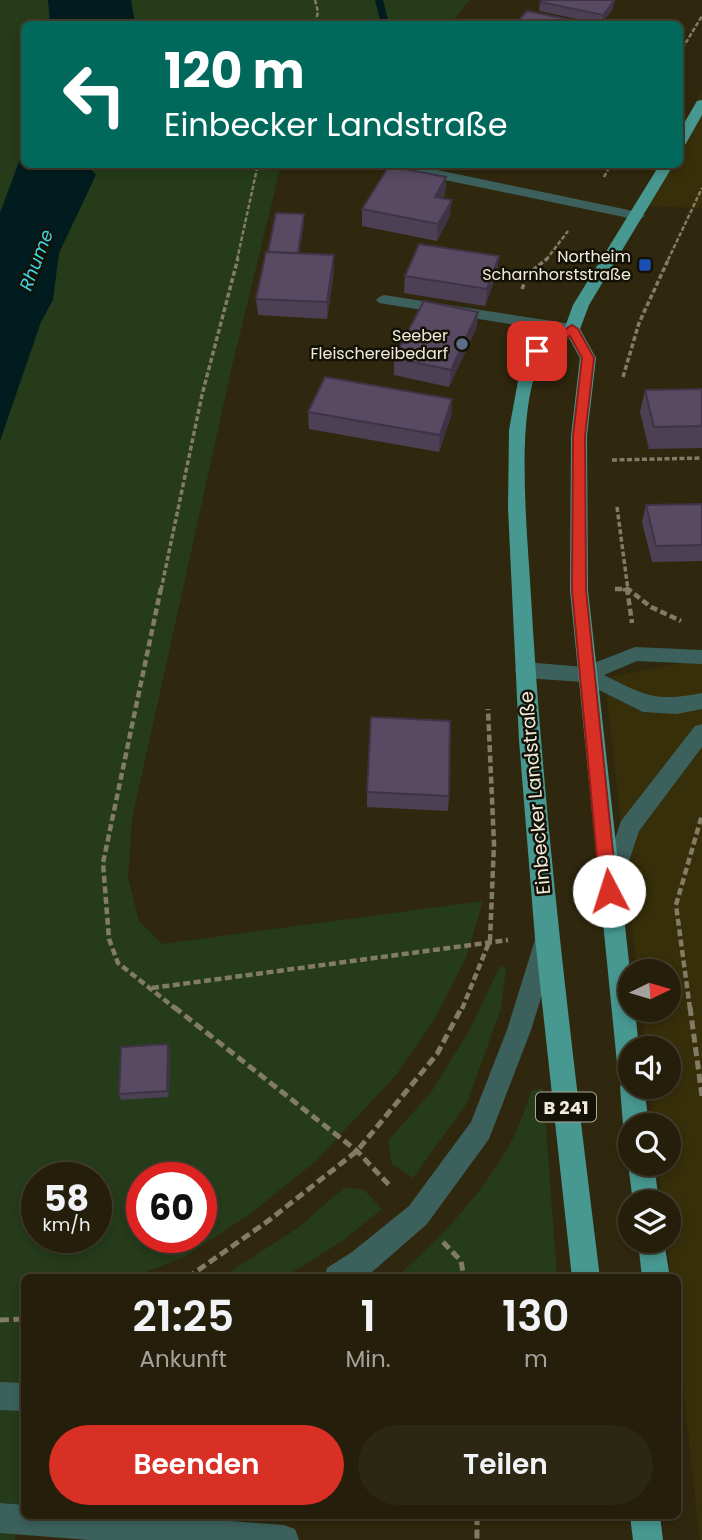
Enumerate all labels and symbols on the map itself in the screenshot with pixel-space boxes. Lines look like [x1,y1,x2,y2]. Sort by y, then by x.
water label: Rhume [13,226,59,294]
place label: Northeim Scharnhorststraße [482,245,631,286]
marker: Northeim Scharnhorststraße [637,257,653,273]
pin [507,321,567,381]
place label: Seeber Fleischereibedarf [310,324,448,365]
marker: Seeber Fleischereibedarf [454,336,470,352]
street label: Einbecker Landstraße [513,690,557,896]
position arrow [572,854,646,928]
north arrow [618,959,681,1022]
road number: B 241 [536,1092,596,1122]
speed limit sign: 60 [126,1162,217,1253]

